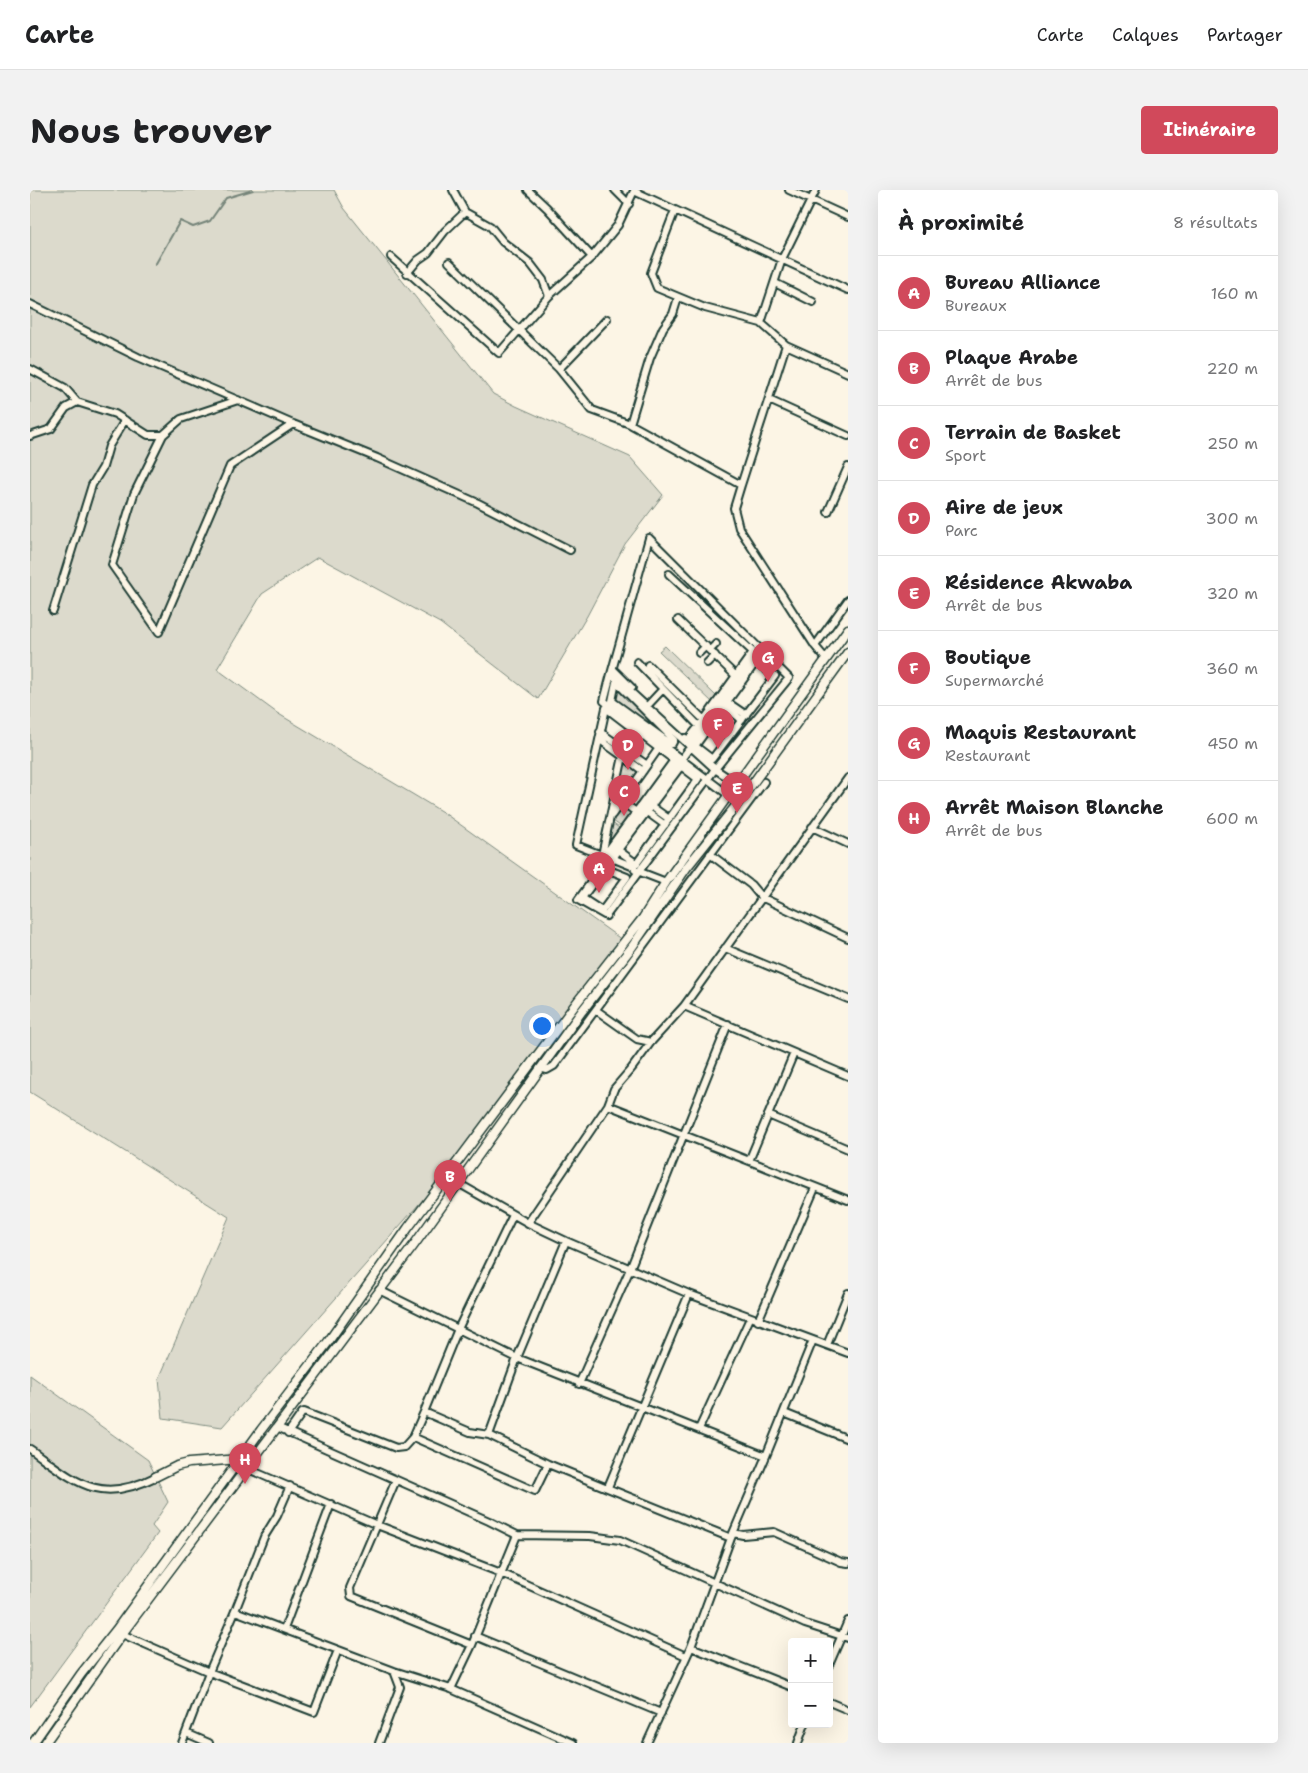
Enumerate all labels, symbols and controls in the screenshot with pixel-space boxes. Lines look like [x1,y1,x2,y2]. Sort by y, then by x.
text: Carte [25,19,94,51]
text: Carte [1037,23,1084,47]
text: Calques [1112,23,1179,47]
text: Partager [1207,23,1283,47]
button: Itinéraire [1141,106,1278,154]
text: Nous trouver [30,107,272,154]
text: À proximité [898,209,1024,237]
text: 8 résultats [1173,212,1258,233]
text: Bureau Alliance [945,270,1101,295]
text: A [908,283,920,304]
text: 160 m [1211,283,1258,304]
text: Bureaux [945,295,1006,316]
text: Plaque Arabe [945,345,1078,370]
text: B [909,358,919,379]
text: 220 m [1206,358,1258,379]
text: Arrêt de bus [945,370,1043,391]
text: Terrain de Basket [945,420,1121,445]
text: C [909,433,919,454]
text: 250 m [1207,433,1258,454]
text: Sport [945,445,986,466]
text: Aire de jeux [945,495,1063,520]
text: D [908,508,920,529]
text: 300 m [1206,508,1258,529]
text: Parc [945,520,978,541]
text: Résidence Akwaba [945,570,1132,595]
text: E [909,583,919,604]
text: 320 m [1207,583,1258,604]
text: Arrêt de bus [945,595,1043,616]
pin: G [752,641,784,682]
text: Boutique [945,645,1031,670]
text: F [909,658,919,679]
text: 360 m [1206,658,1258,679]
text: Supermarché [945,670,1044,691]
pin: F [702,708,734,749]
text: Maquis Restaurant [945,720,1136,745]
pin: D [612,729,644,770]
text: G [908,733,920,754]
text: 450 m [1207,733,1258,754]
text: Restaurant [945,745,1031,766]
pin: E [721,772,753,813]
pin: C [608,775,640,816]
text: Arrêt Maison Blanche [945,795,1164,820]
text: H [908,808,920,829]
text: 600 m [1206,808,1258,829]
text: Arrêt de bus [945,820,1043,841]
pin: A [583,852,615,893]
your location [529,1013,555,1039]
pin: B [434,1160,466,1201]
pin: H [229,1443,261,1484]
map controls [788,1638,833,1728]
button: + [788,1638,833,1683]
button: − [788,1683,833,1728]

